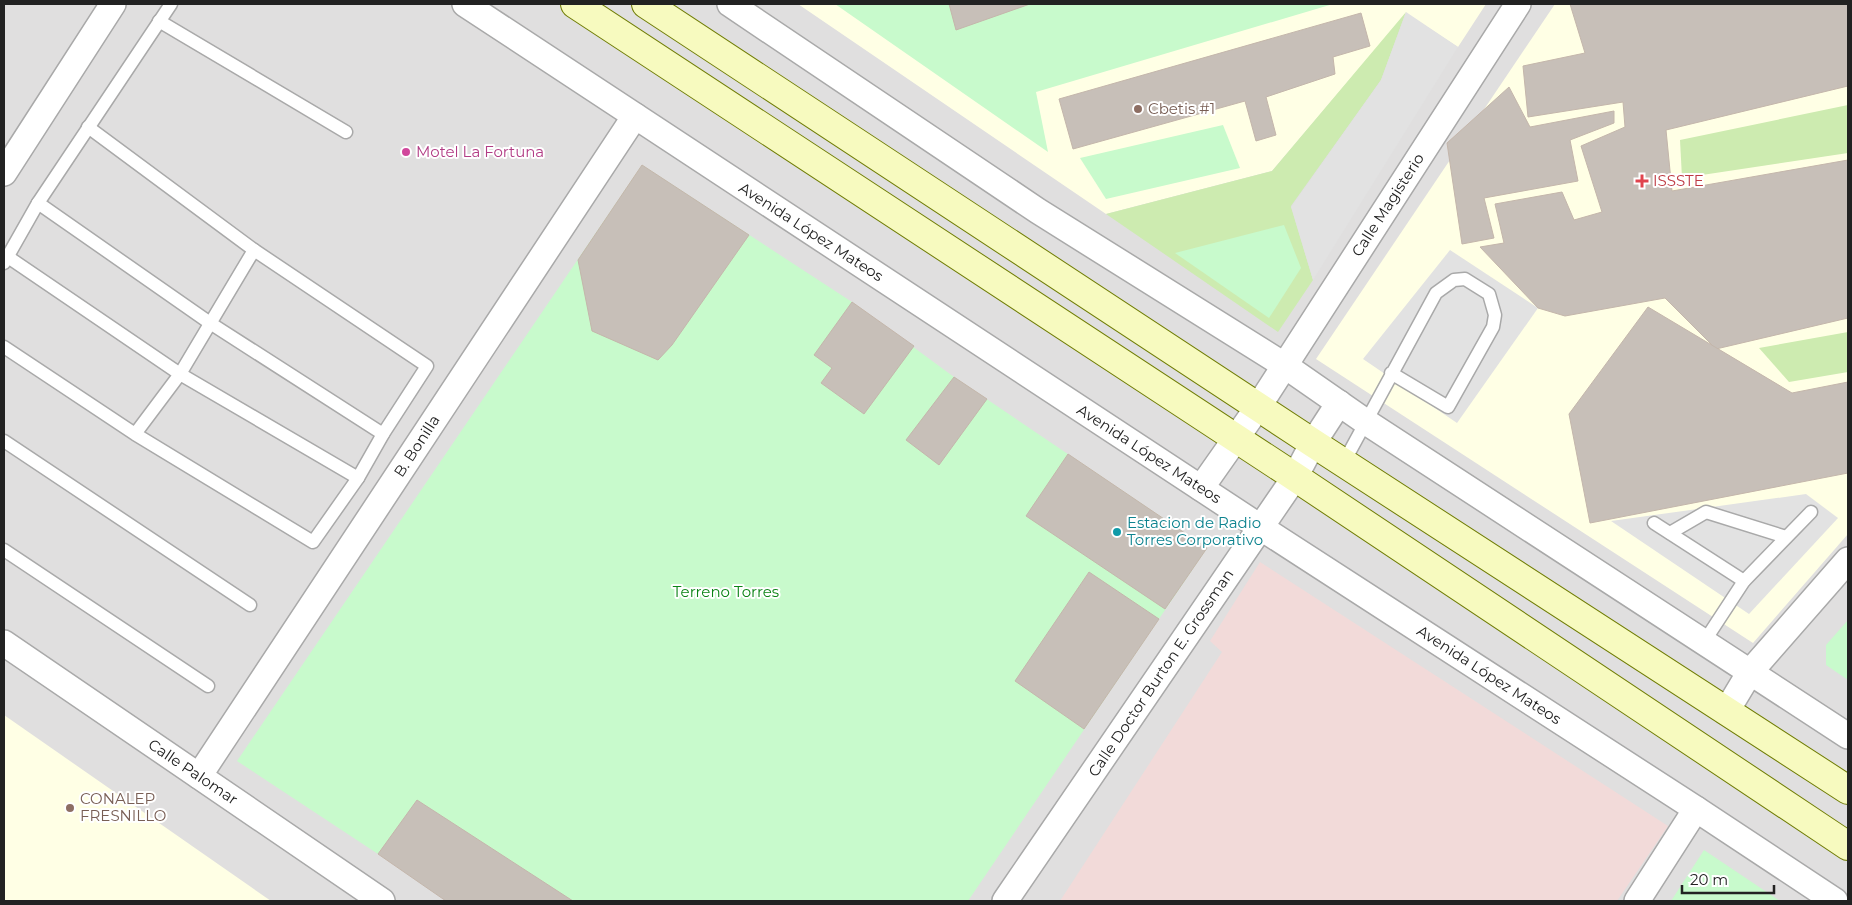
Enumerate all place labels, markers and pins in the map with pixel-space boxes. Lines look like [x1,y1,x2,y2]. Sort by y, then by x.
place label: Cbetis #1 [1148,99,1215,118]
marker: Cbetis #1 [1132,103,1144,115]
place label: Motel La Fortuna [416,142,544,161]
marker: Motel La Fortuna [400,146,412,158]
place label: ISSSTE [1653,171,1704,190]
marker: ISSSTE [1635,174,1649,188]
place label: Estacion de Radio Torres Corporativo [1127,513,1263,549]
marker: Estacion de Radio Torres Corporativo [1111,526,1123,538]
place label: CONALEP FRESNILLO [80,789,166,825]
marker: CONALEP FRESNILLO [64,802,76,814]

